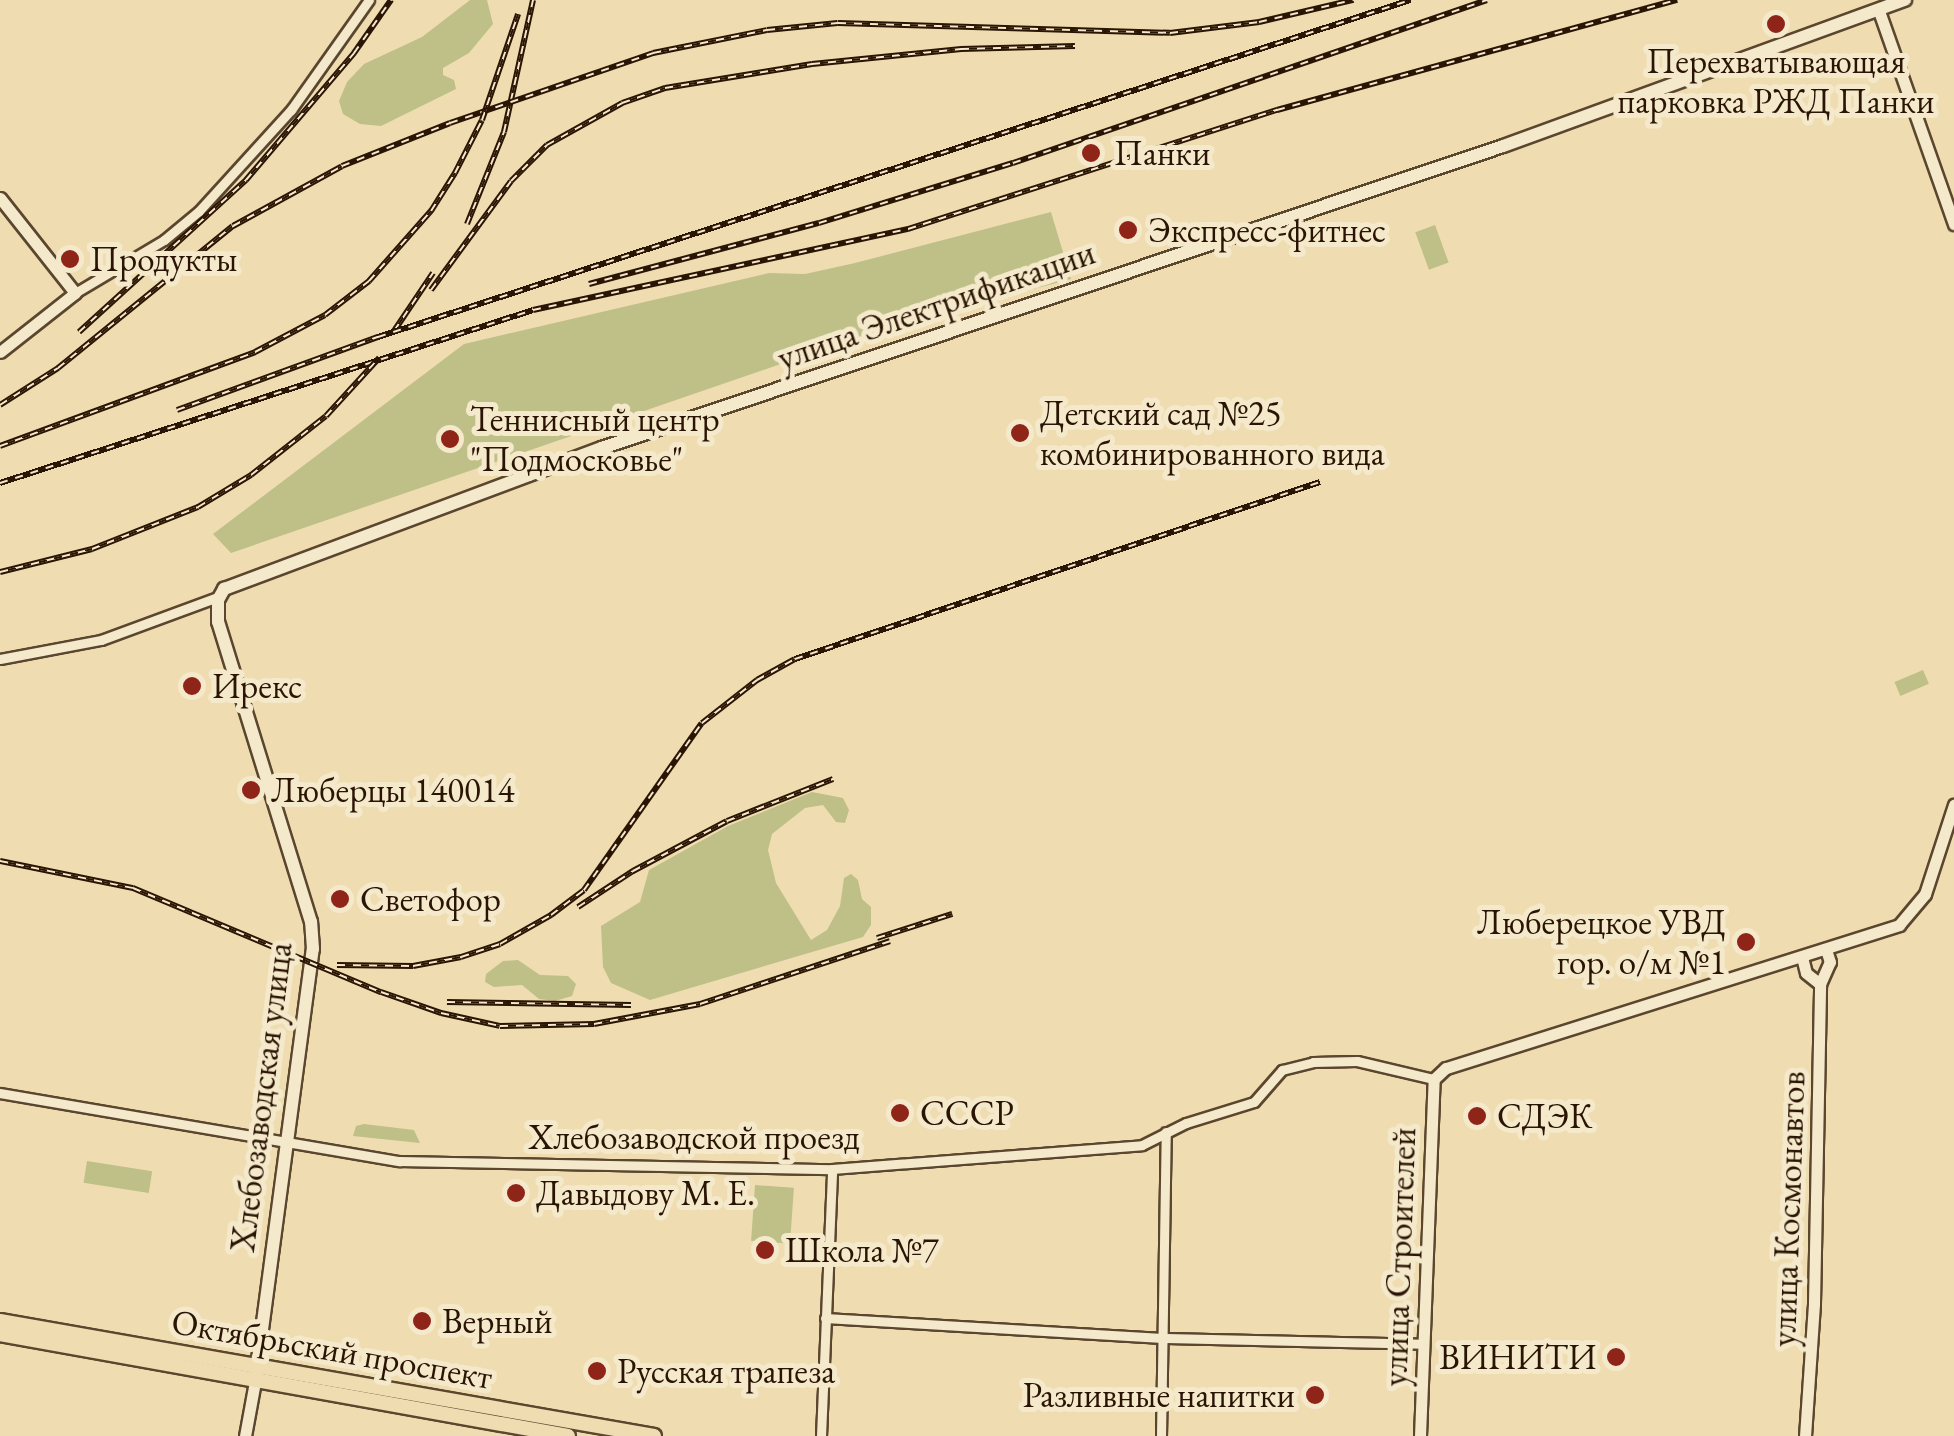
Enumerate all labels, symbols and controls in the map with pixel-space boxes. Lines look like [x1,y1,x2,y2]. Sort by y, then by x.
marker: Перехватывающая парковка РЖД Панки [1765,13,1787,35]
place label: Перехватывающая парковка РЖД Панки [1618,40,1934,122]
place label: Панки [1114,132,1210,174]
marker: Панки [1078,140,1104,166]
place label: Экспресс-фитнес [1148,209,1386,251]
marker: Экспресс-фитнес [1117,219,1139,241]
street label: улица Электрификации [772,231,1100,379]
place label: Продукты [90,238,237,280]
marker: Продукты [59,248,81,270]
place label: Детский сад №25 комбинированного вида [1040,392,1385,474]
place label: Теннисный центр "Подмосковье" [470,398,720,480]
marker: Детский сад №25 комбинированного вида [1009,422,1031,444]
marker: Теннисный центр "Подмосковье" [439,428,461,450]
place label: Ирекс [212,665,302,707]
marker: Ирекс [181,675,203,697]
place label: Люберцы 140014 [271,769,514,811]
marker: Люберцы 140014 [240,779,262,801]
place label: Светофор [360,878,501,920]
marker: Светофор [329,888,351,910]
place label: Люберецкое УВД гор. о/м №1 [1477,901,1726,983]
marker: Люберецкое УВД гор. о/м №1 [1735,931,1757,953]
street label: Хлебозаводская улица [221,940,301,1254]
street label: улица Космонавтов [1762,1071,1814,1347]
place label: СССР [920,1092,1014,1134]
place label: СДЭК [1497,1095,1592,1137]
marker: СССР [889,1102,911,1124]
marker: СДЭК [1466,1105,1488,1127]
street label: Хлебозаводской проезд [528,1116,860,1158]
street label: улица Строителей [1373,1127,1425,1387]
place label: Давыдову М. Е. [536,1172,755,1214]
marker: Давыдову М. Е. [505,1182,527,1204]
place label: Школа №7 [785,1229,939,1271]
marker: Школа №7 [754,1239,776,1261]
street label: Октябрьский проспект [168,1300,496,1398]
place label: Верный [442,1300,552,1342]
marker: Верный [411,1310,433,1332]
place label: ВИНИТИ [1439,1336,1596,1378]
marker: ВИНИТИ [1605,1346,1627,1368]
place label: Русская трапеза [617,1350,835,1392]
marker: Русская трапеза [586,1360,608,1382]
place label: Разливные напитки [1023,1374,1295,1416]
marker: Разливные напитки [1304,1384,1326,1406]

